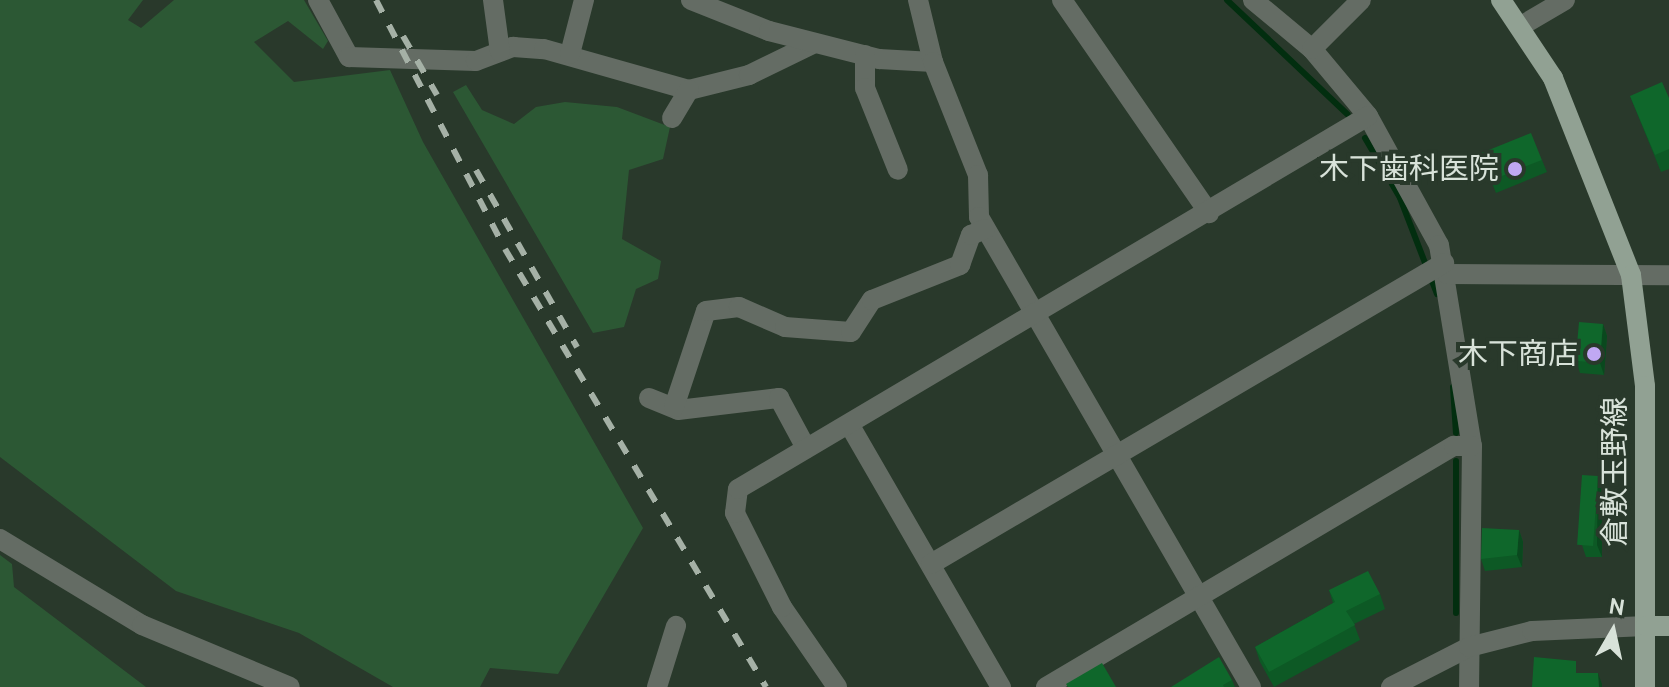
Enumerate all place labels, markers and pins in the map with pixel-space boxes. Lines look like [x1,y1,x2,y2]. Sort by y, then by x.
place label: 木下歯科医院 [1319,151,1499,187]
marker: 木下歯科医院 [1506,160,1524,178]
place label: 木下商店 [1458,336,1578,372]
marker: 木下商店 [1585,345,1603,363]

